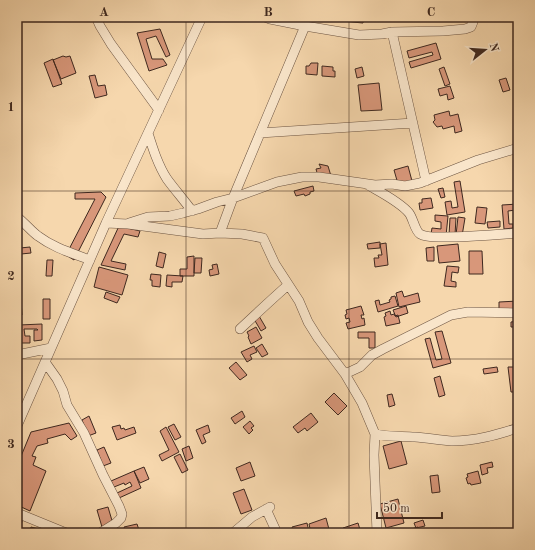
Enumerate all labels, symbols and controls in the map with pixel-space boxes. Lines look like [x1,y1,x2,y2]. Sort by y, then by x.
text: A [99,6,109,19]
text: B [263,6,273,19]
text: C [427,6,435,19]
north arrow [465,30,505,70]
text: N [487,42,500,54]
text: 1 [7,101,15,114]
text: 2 [7,270,15,283]
text: 3 [7,438,15,451]
scale bar [377,494,442,520]
text: 50 m [383,502,410,515]

